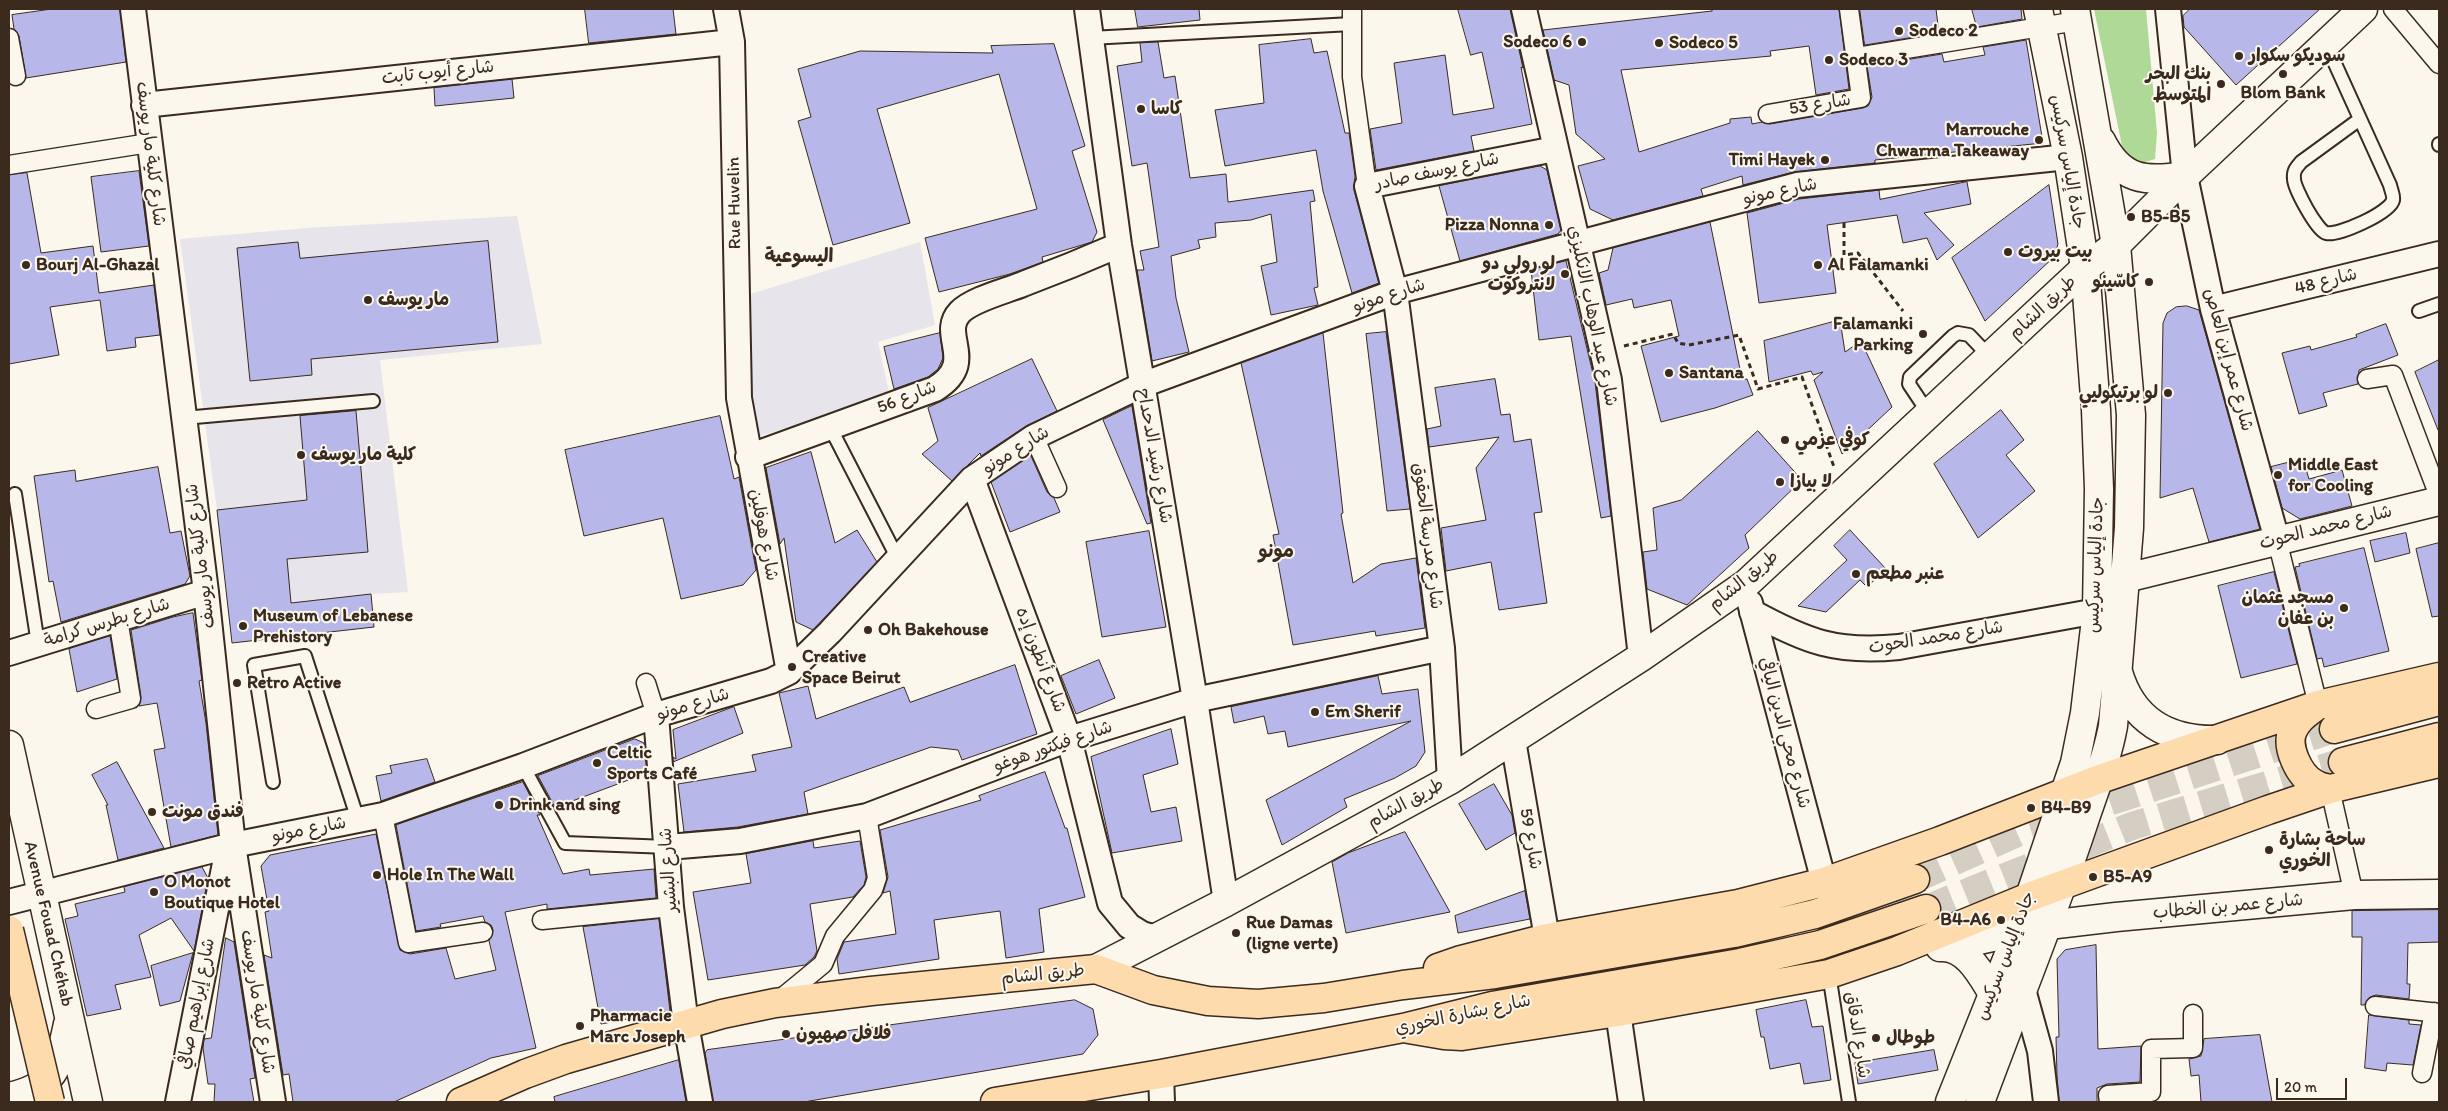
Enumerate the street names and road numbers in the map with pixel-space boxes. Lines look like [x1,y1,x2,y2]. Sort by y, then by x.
street label: شارع أيوب تابت [381,56,495,90]
street label: شارع كلية مار يوسف [130,80,170,228]
street label: شارع 53 [1788,89,1852,121]
street label: جادة إلياس سركيس [2045,93,2089,231]
street label: شارع يوسف صادر [1373,148,1501,196]
street label: Rue Huvelin [723,157,747,249]
street label: شارع مونو [1741,174,1819,210]
street label: شارع عبد الوهاب الانكليزي [1562,224,1622,408]
street label: شارع 48 [2292,264,2360,300]
street label: طريق الشام [2005,271,2081,345]
street label: شارع مونو [1350,274,1428,318]
street label: شارع عمر إبن العاص [2199,286,2257,434]
street label: شارع 56 [874,377,940,419]
street label: شارع رشيد الدحداح [1131,387,1177,525]
street label: شارع مونو [978,422,1054,480]
street label: شارع مدرسة الحقوق [1407,462,1447,610]
street label: شارع كلية مار يوسف [181,482,221,630]
street label: شارع هوفلين [744,487,782,583]
street label: جادة إلياس سركيس [2083,497,2109,633]
street label: شارع محمد الحوت [2257,501,2395,555]
street label: طريق الشام [1705,546,1783,616]
street label: شارع بطرس كرامة [41,594,173,652]
street label: شارع أنطون إده [1010,604,1070,716]
street label: شارع محمد الحوت [1867,617,2005,659]
street label: شارع محي الدين اليافي [1753,655,1815,811]
street label: شارع مونو [654,684,732,726]
street label: شارع فيكتور هوغو [991,716,1115,778]
street label: طريق الشام [1364,774,1448,834]
street label: شارع 59 [1514,807,1546,871]
street label: شارع مونو [270,812,348,848]
street label: شارع البشير [655,827,683,913]
street label: Avenue Fouad Chéhab [18,839,78,1009]
street label: جادة إلياس سركيس [1971,888,2041,1024]
street label: شارع عمر بن الخطاب [2152,890,2304,924]
street label: شارع كلية مار يوسف [235,928,279,1076]
street label: شارع إبراهيم صافي [174,936,220,1072]
street label: طريق الشام [1000,960,1086,990]
street label: شارع بشارة الخوري [1393,990,1533,1040]
street label: شارع الدقاق [1839,990,1875,1080]

